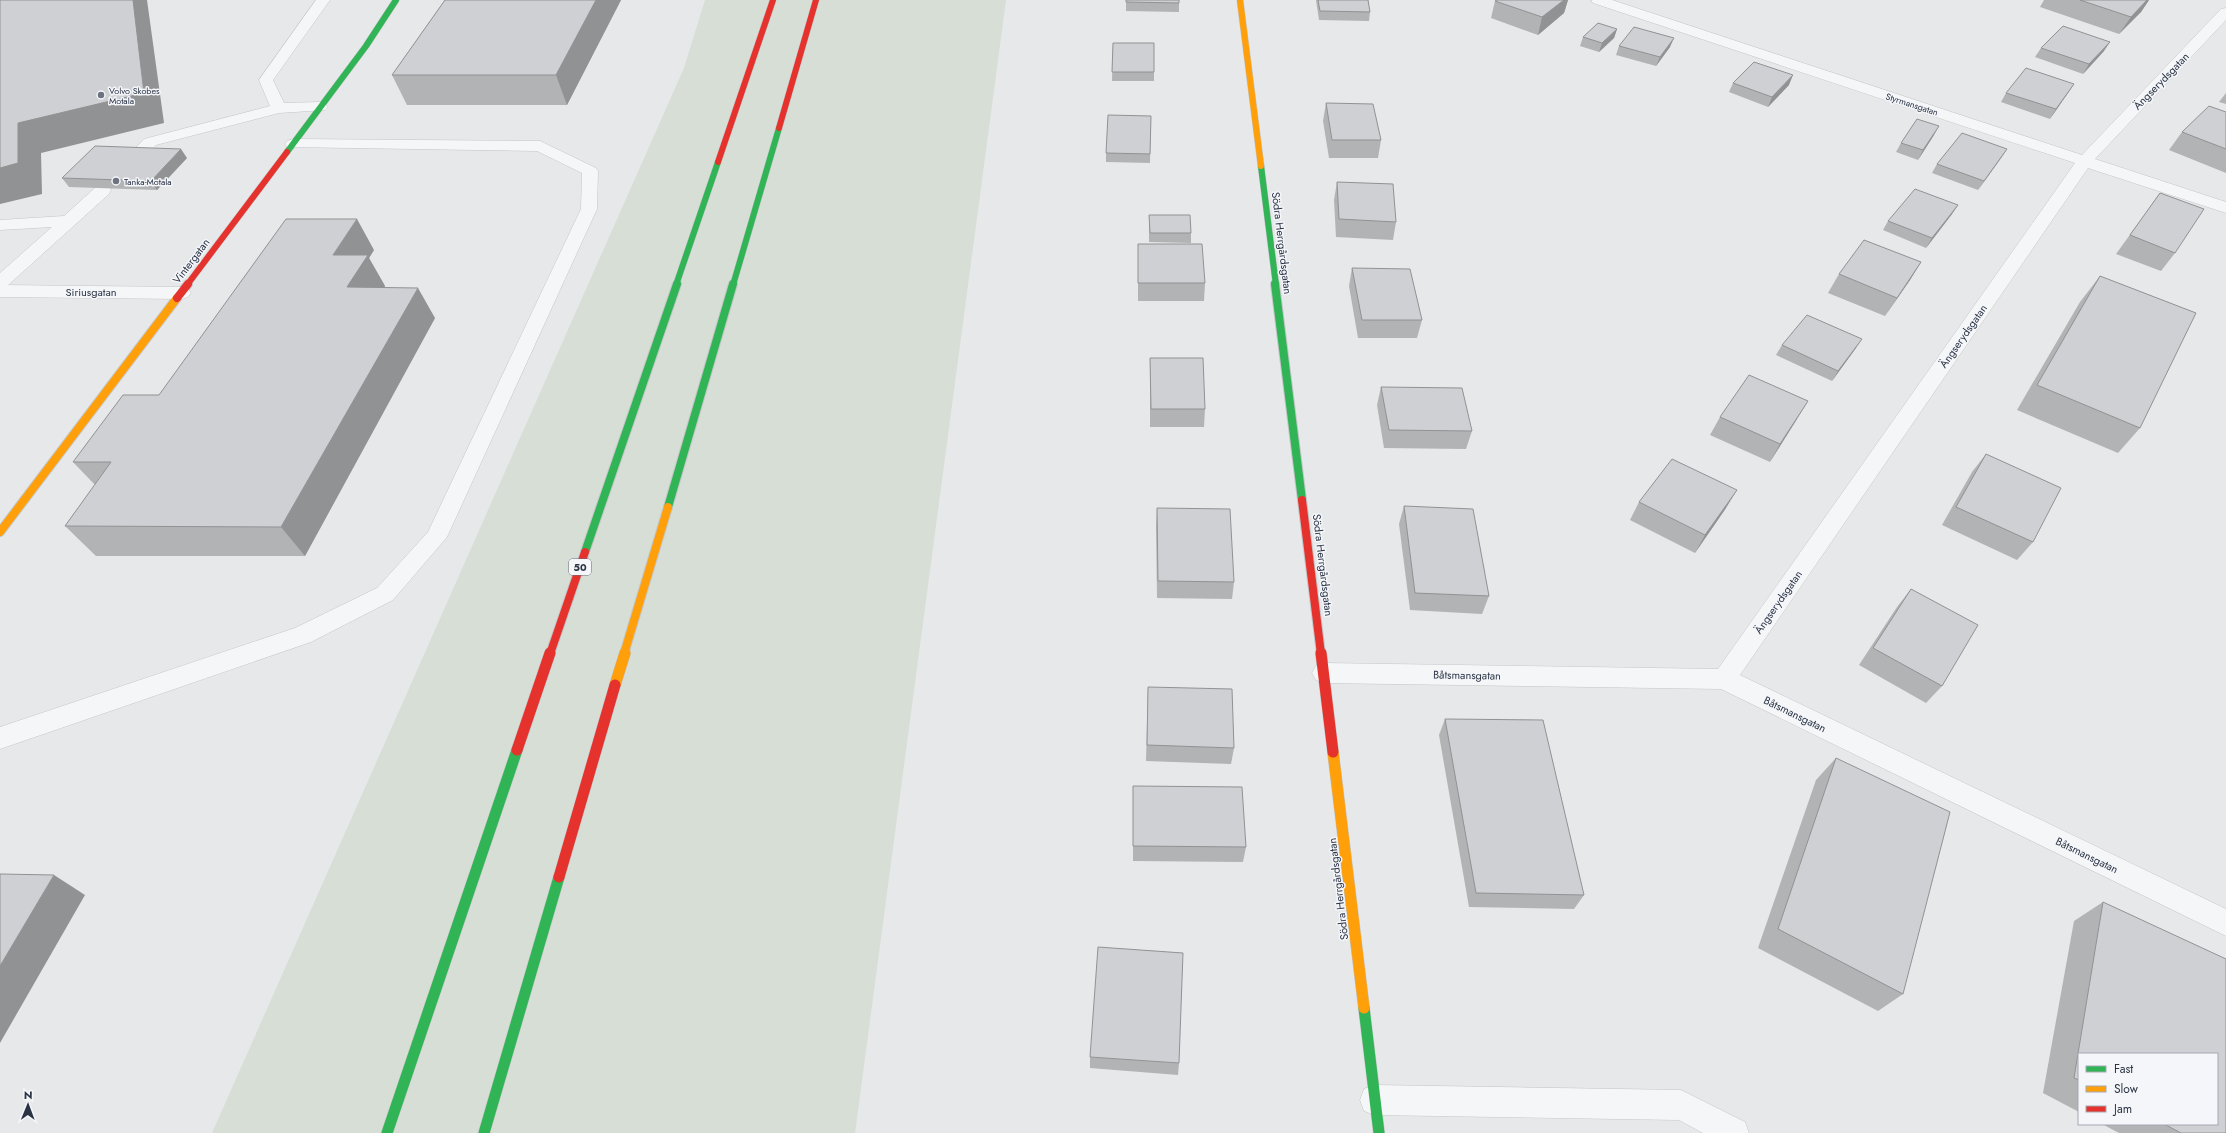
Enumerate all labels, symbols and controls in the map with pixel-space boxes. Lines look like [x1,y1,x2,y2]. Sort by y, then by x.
street label: Ängserydsgatan [2129,49,2193,113]
place label: Volvo Skobes Motala [109,84,160,107]
street label: Styrmansgatan [1884,89,1940,119]
marker: Volvo Skobes Motala [96,90,106,100]
place label: Tanka-Motala [124,175,172,188]
marker: Tanka-Motala [111,176,121,186]
street label: Södra Herrgårdsgatan [1268,191,1296,295]
street label: Vintergatan [169,235,213,287]
street label: Siriusgatan [66,284,117,300]
street label: Ängserydsgatan [1935,301,1991,371]
street label: Södra Herrgårdsgatan [1309,513,1337,617]
road number: 50 [569,559,591,575]
street label: Ängserydsgatan [1750,567,1806,637]
street label: Båtsmansgatan [1433,666,1501,684]
street label: Båtsmansgatan [1761,692,1829,736]
street label: Båtsmansgatan [2053,833,2121,877]
street label: Södra Herrgårdsgatan [1324,837,1352,941]
legend [2078,1053,2218,1125]
text: Fast [2114,1060,2133,1078]
text: Slow [2114,1080,2139,1098]
north arrow [8,1085,48,1125]
text: N [24,1087,33,1103]
text: Jam [2112,1100,2132,1118]

